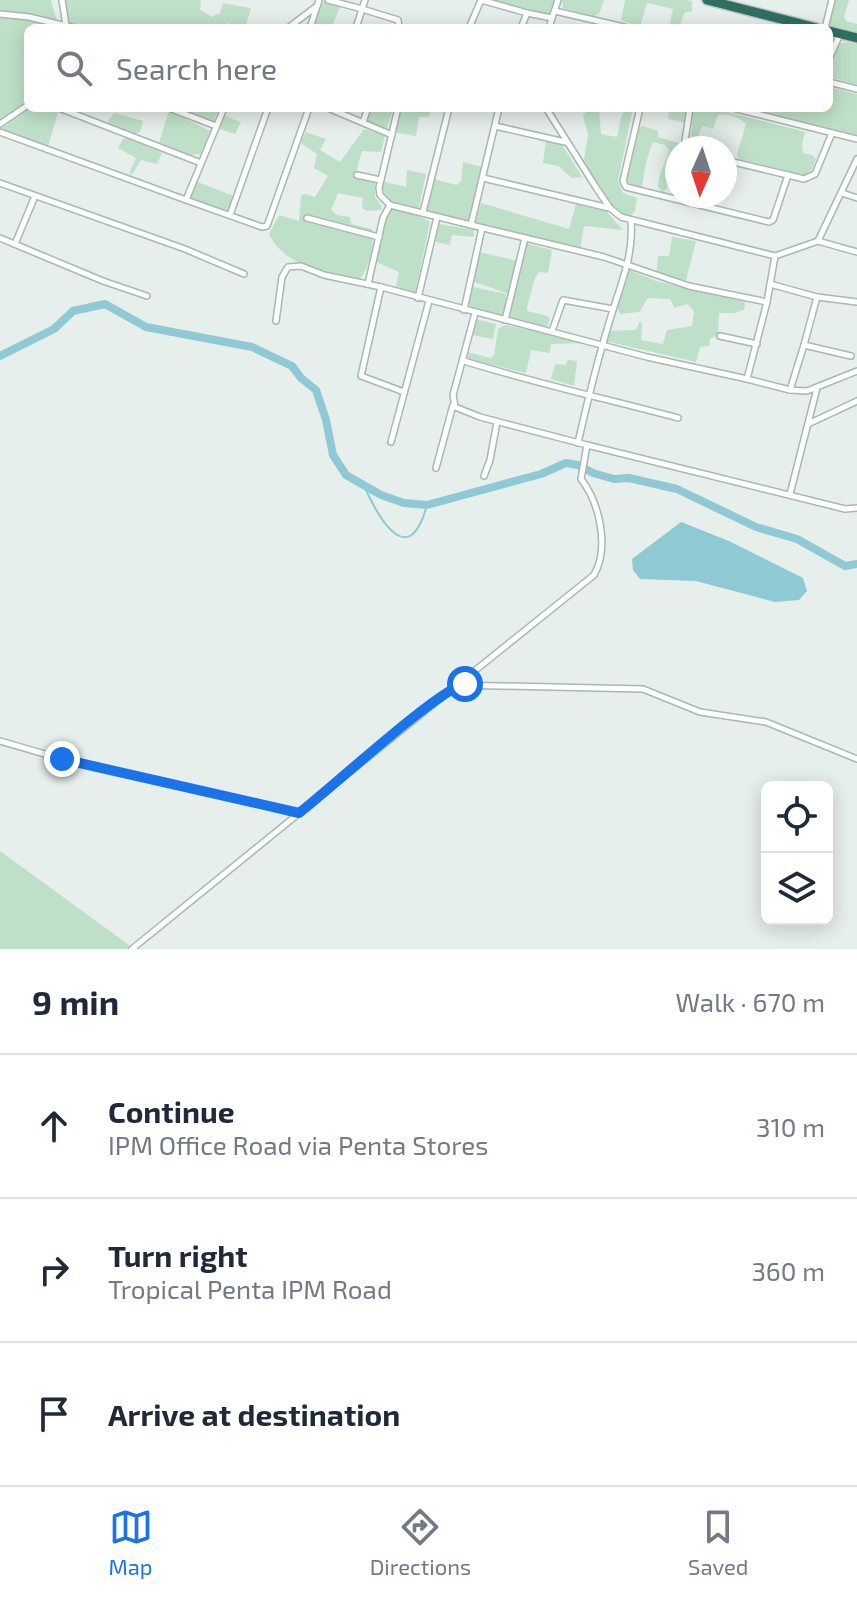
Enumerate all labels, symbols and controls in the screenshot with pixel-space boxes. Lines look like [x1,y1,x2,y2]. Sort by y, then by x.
search box [24,24,833,112]
icon: search [52,46,96,90]
text: Search here [116,50,277,86]
north arrow [665,136,737,208]
route start [447,666,483,702]
route end [44,741,80,777]
map controls [761,781,833,925]
button: locate [761,781,833,853]
button: layers [761,853,833,925]
text: 9 min [32,981,119,1022]
text: Walk · 670 m [676,986,825,1017]
text: Continue [108,1093,235,1129]
icon: ahead [32,1104,76,1148]
text: 310 m [756,1111,825,1142]
text: IPM Office Road via Penta Stores [108,1129,489,1160]
text: Turn right [108,1237,248,1273]
icon: right [32,1248,76,1292]
text: 360 m [751,1255,825,1286]
text: Tropical Penta IPM Road [108,1273,392,1304]
icon: arrive [32,1392,76,1436]
text: Arrive at destination [108,1396,400,1432]
tab: Map [109,1505,153,1579]
tab: Directions [370,1505,471,1579]
tab: Saved [688,1505,748,1579]

